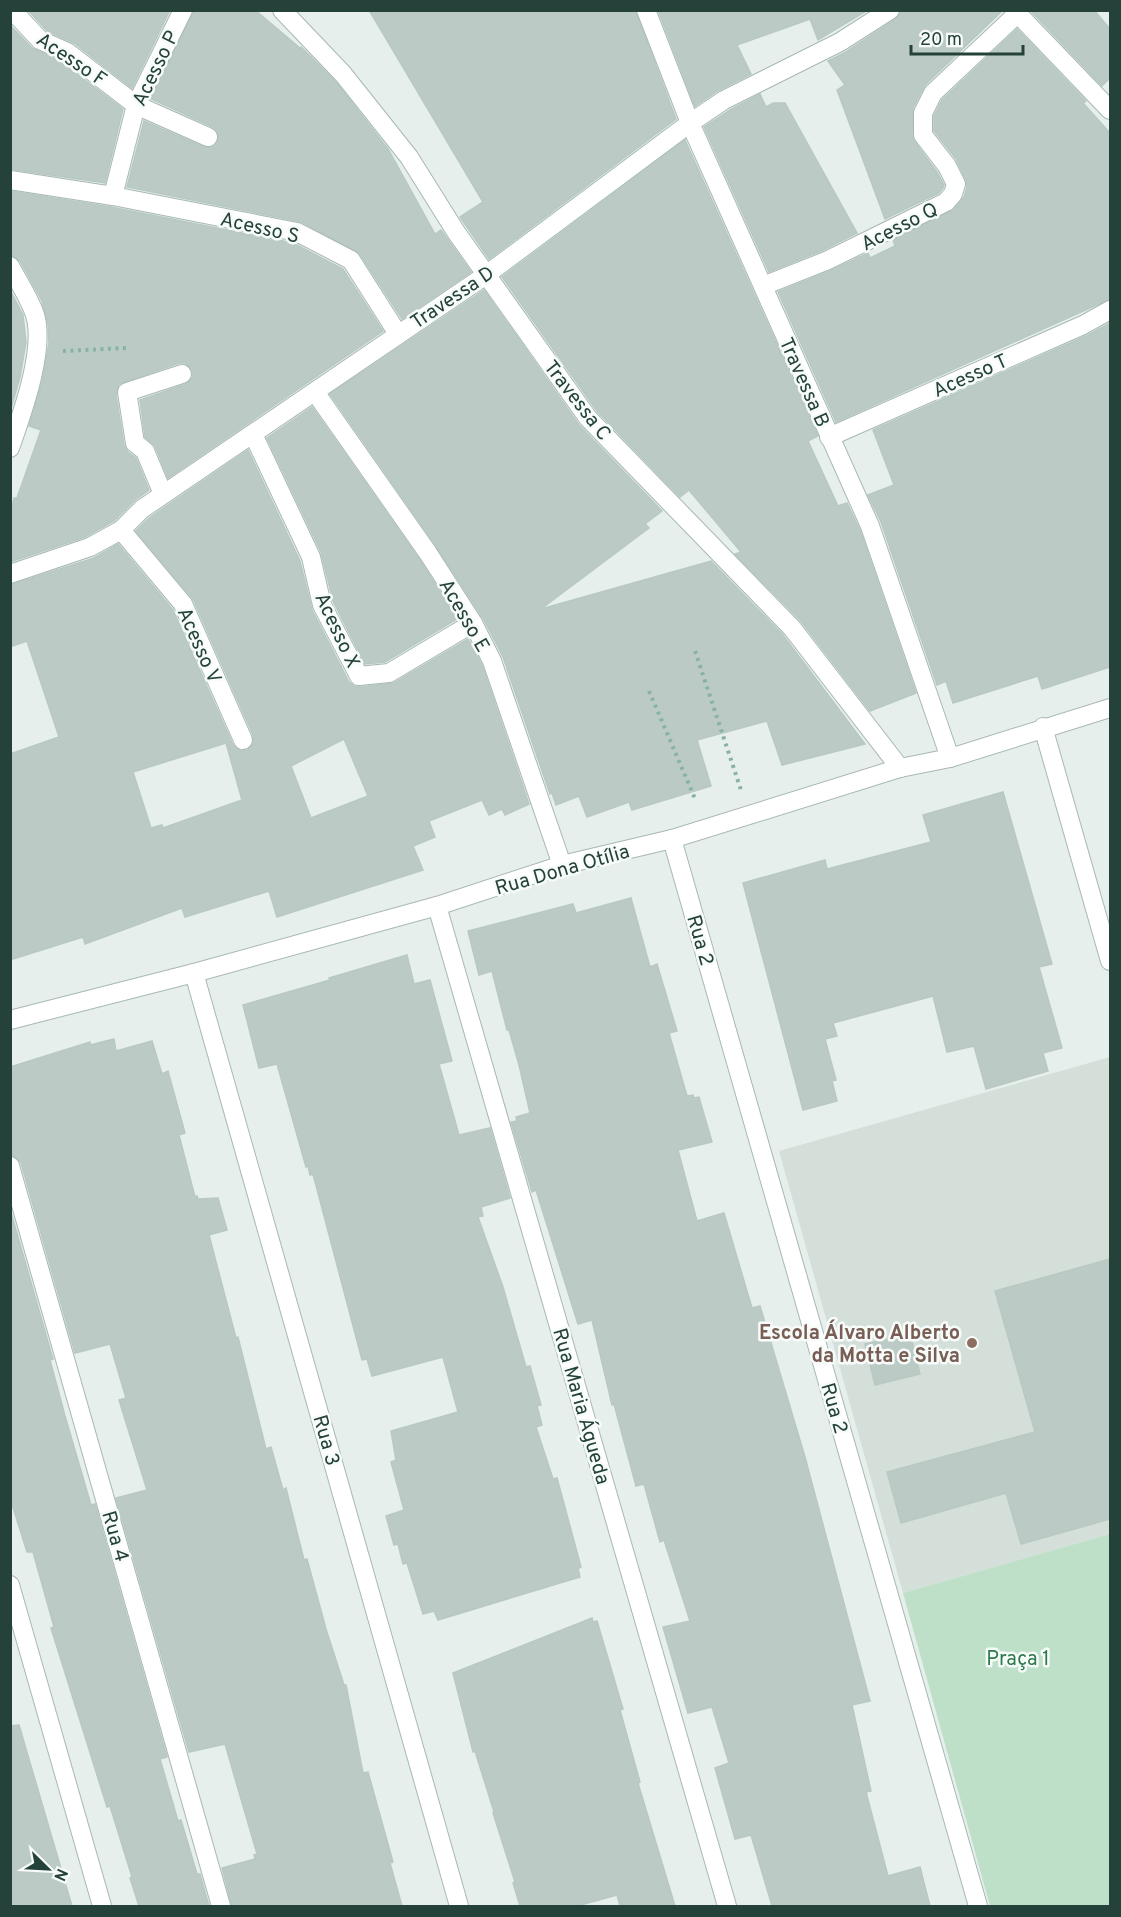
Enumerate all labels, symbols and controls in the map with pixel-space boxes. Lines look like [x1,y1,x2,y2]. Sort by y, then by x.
scale bar [911,18,1024,56]
street label: Acesso P [127,27,186,111]
street label: Acesso F [31,28,111,94]
text: 20 m [920,29,962,52]
street label: Acesso Q [857,197,943,258]
street label: Acesso S [217,207,302,251]
street label: Travessa D [406,261,500,336]
street label: Travessa B [772,334,834,432]
street label: Acesso T [929,349,1012,405]
street label: Travessa C [537,356,616,447]
street label: Acesso E [432,575,495,657]
street label: Acesso X [307,589,365,673]
street label: Acesso V [170,604,226,688]
street label: Rua Dona Otília [492,839,633,903]
street label: Rua 2 [679,912,719,969]
place label: Escola Álvaro Alberto da Motta e Silva [759,1319,960,1370]
street label: Rua Maria Águeda [545,1325,617,1488]
marker: Escola Álvaro Alberto da Motta e Silva [965,1336,979,1350]
street label: Rua 2 [813,1380,853,1437]
street label: Rua 3 [305,1412,345,1469]
street label: Rua 4 [94,1508,134,1565]
park label: Praça 1 [986,1647,1050,1673]
north arrow [18,1839,78,1899]
text: N [48,1865,71,1884]

